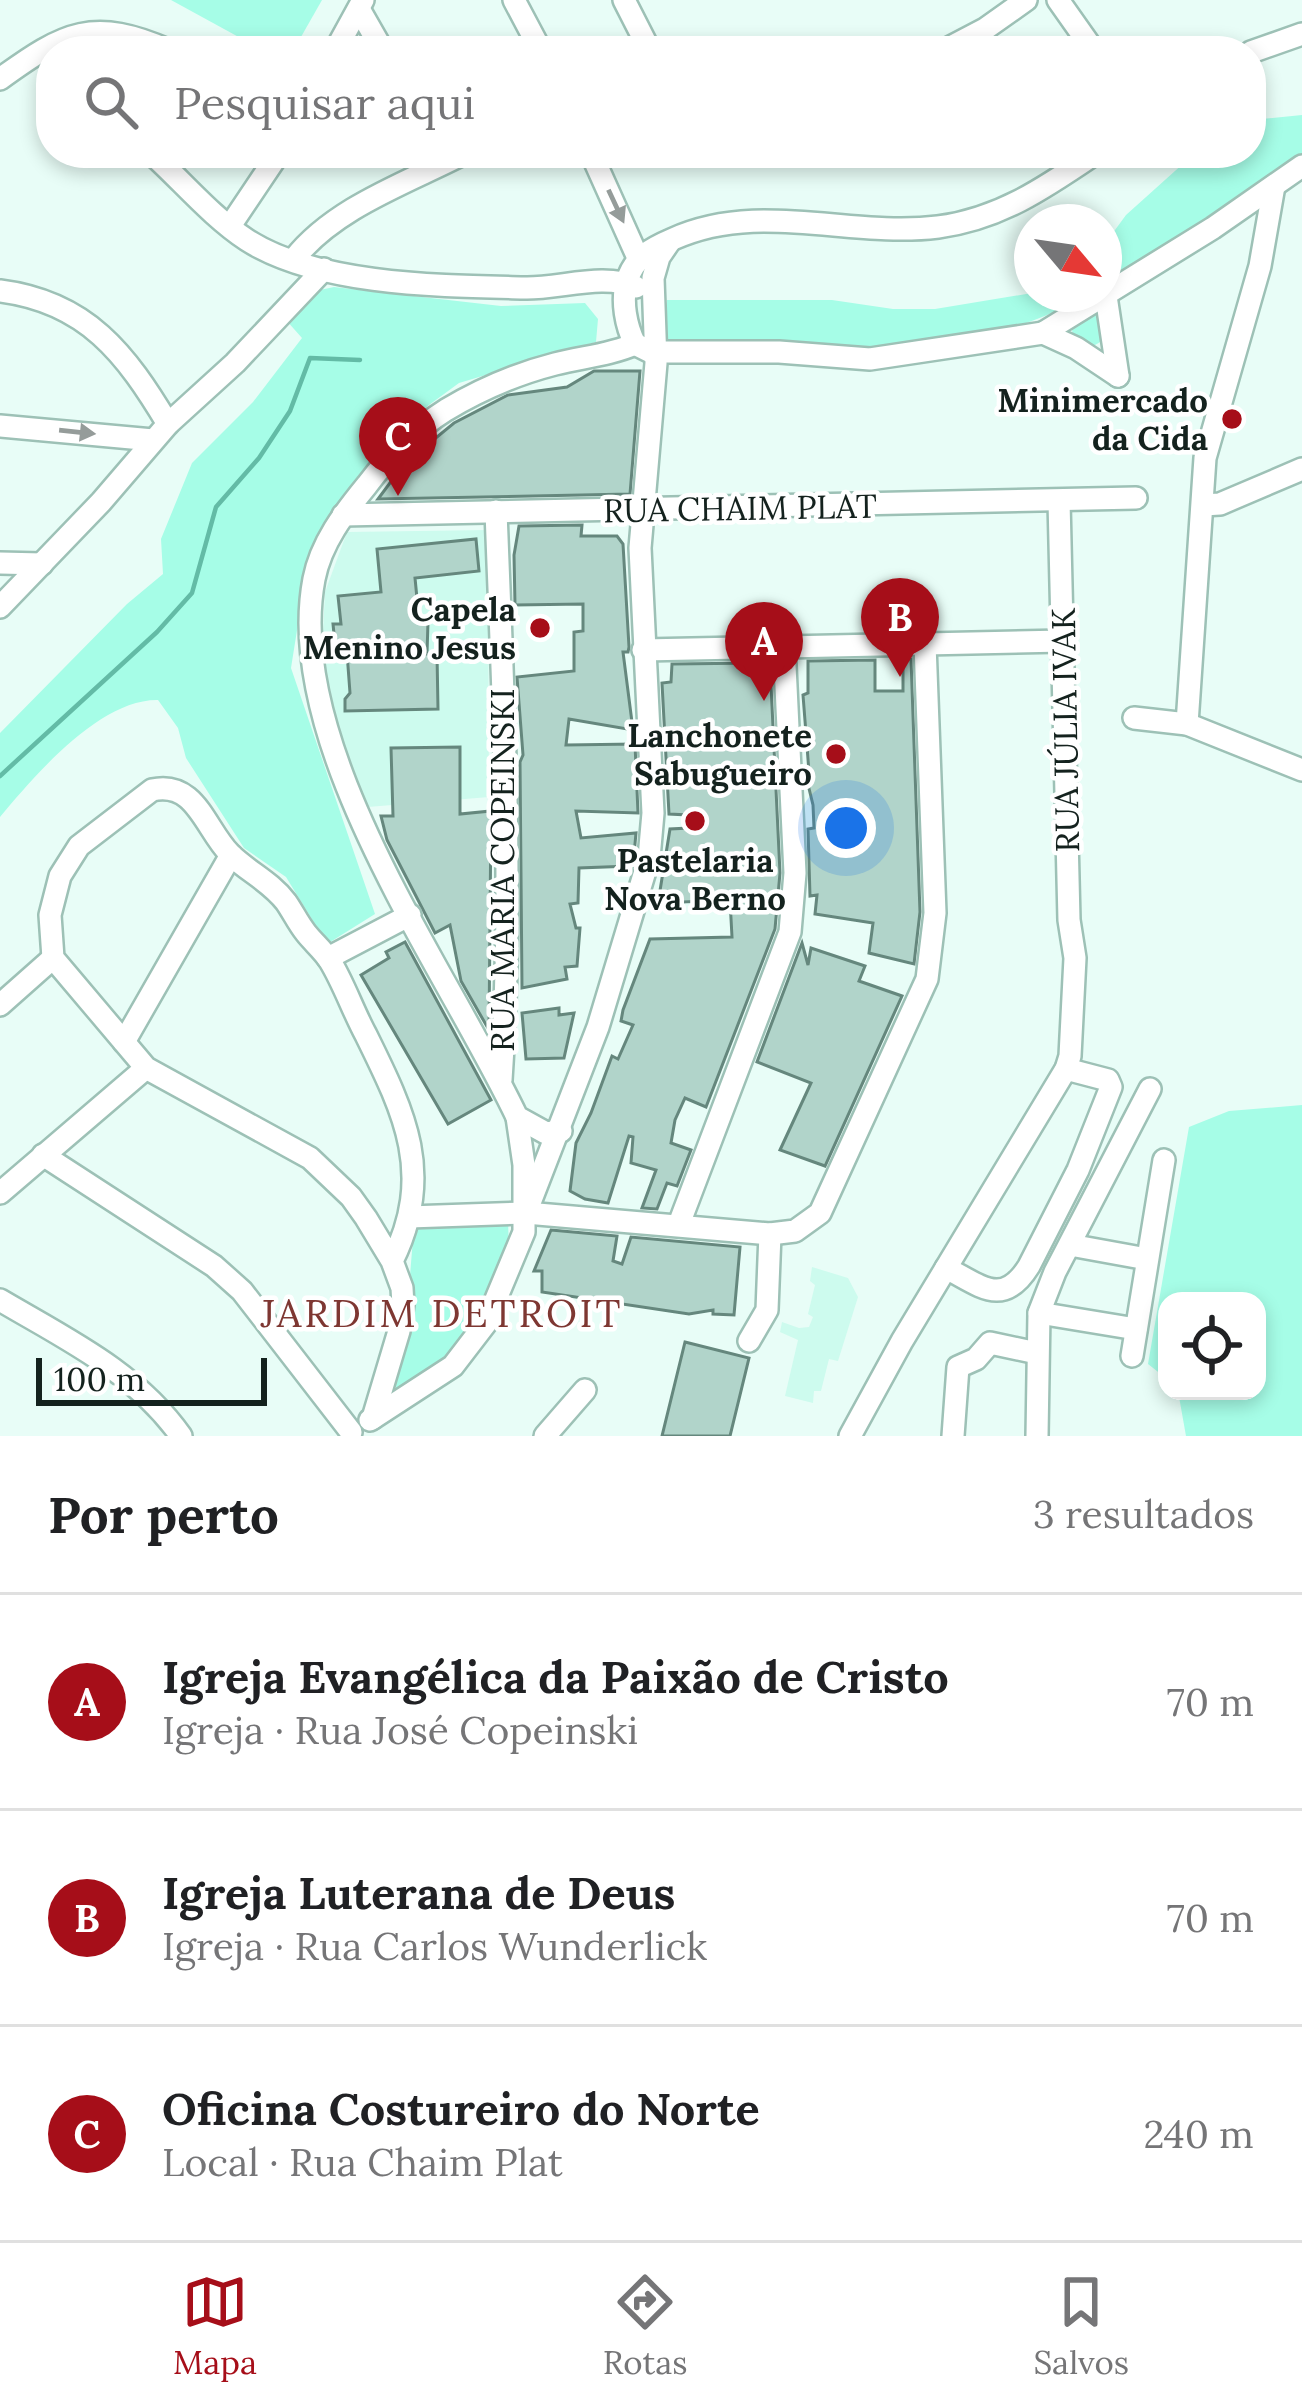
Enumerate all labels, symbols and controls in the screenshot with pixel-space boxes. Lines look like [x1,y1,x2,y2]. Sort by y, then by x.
search box [36,36,1266,168]
icon: search [78,69,144,135]
text: Pesquisar aqui [174,74,475,131]
one-way arrow [606,189,626,224]
north arrow [1014,204,1122,312]
place label: Minimercado da Cida [997,379,1208,459]
pin: C [359,397,437,496]
marker: Minimercado da Cida [1219,406,1245,432]
one-way arrow [58,423,96,442]
street label: RUA CHAIM PLAT [603,485,877,531]
pin: B [861,578,939,677]
place label: Capela Menino Jesus [303,588,516,668]
pin: A [725,602,803,701]
street label: RUA JÚLIA IVAK [1042,607,1088,853]
marker: Capela Menino Jesus [527,615,553,641]
street label: RUA MARIA COPEINSKI [481,688,523,1052]
place label: Lanchonete Sabugueiro [627,714,812,794]
marker: Lanchonete Sabugueiro [823,741,849,767]
your location [816,798,876,858]
marker: Pastelaria Nova Berno [682,808,708,834]
place label: Pastelaria Nova Berno [604,839,786,919]
district label: JARDIM DETROIT [259,1288,624,1338]
map controls [1158,1292,1266,1400]
button: locate [1158,1292,1266,1400]
scale bar [36,1352,267,1405]
text: 100 m [54,1358,145,1400]
text: Por perto [48,1482,279,1547]
text: 3 resultados [1033,1489,1254,1539]
text: Igreja Evangélica da Paixão de Cristo [162,1648,949,1705]
text: A [74,1677,100,1727]
text: 70 m [1167,1677,1254,1727]
text: Igreja · Rua José Copeinski [162,1705,638,1755]
text: Igreja Luterana de Deus [162,1864,675,1921]
text: B [74,1893,100,1943]
text: 70 m [1167,1893,1254,1943]
text: Igreja · Rua Carlos Wunderlick [162,1921,707,1971]
text: Oficina Costureiro do Norte [162,2080,760,2137]
text: C [74,2109,100,2159]
text: 240 m [1143,2109,1254,2159]
text: Local · Rua Chaim Plat [162,2137,563,2187]
tab: Mapa [173,2269,257,2383]
tab: Rotas [603,2269,688,2383]
tab: Salvos [1033,2269,1129,2383]

